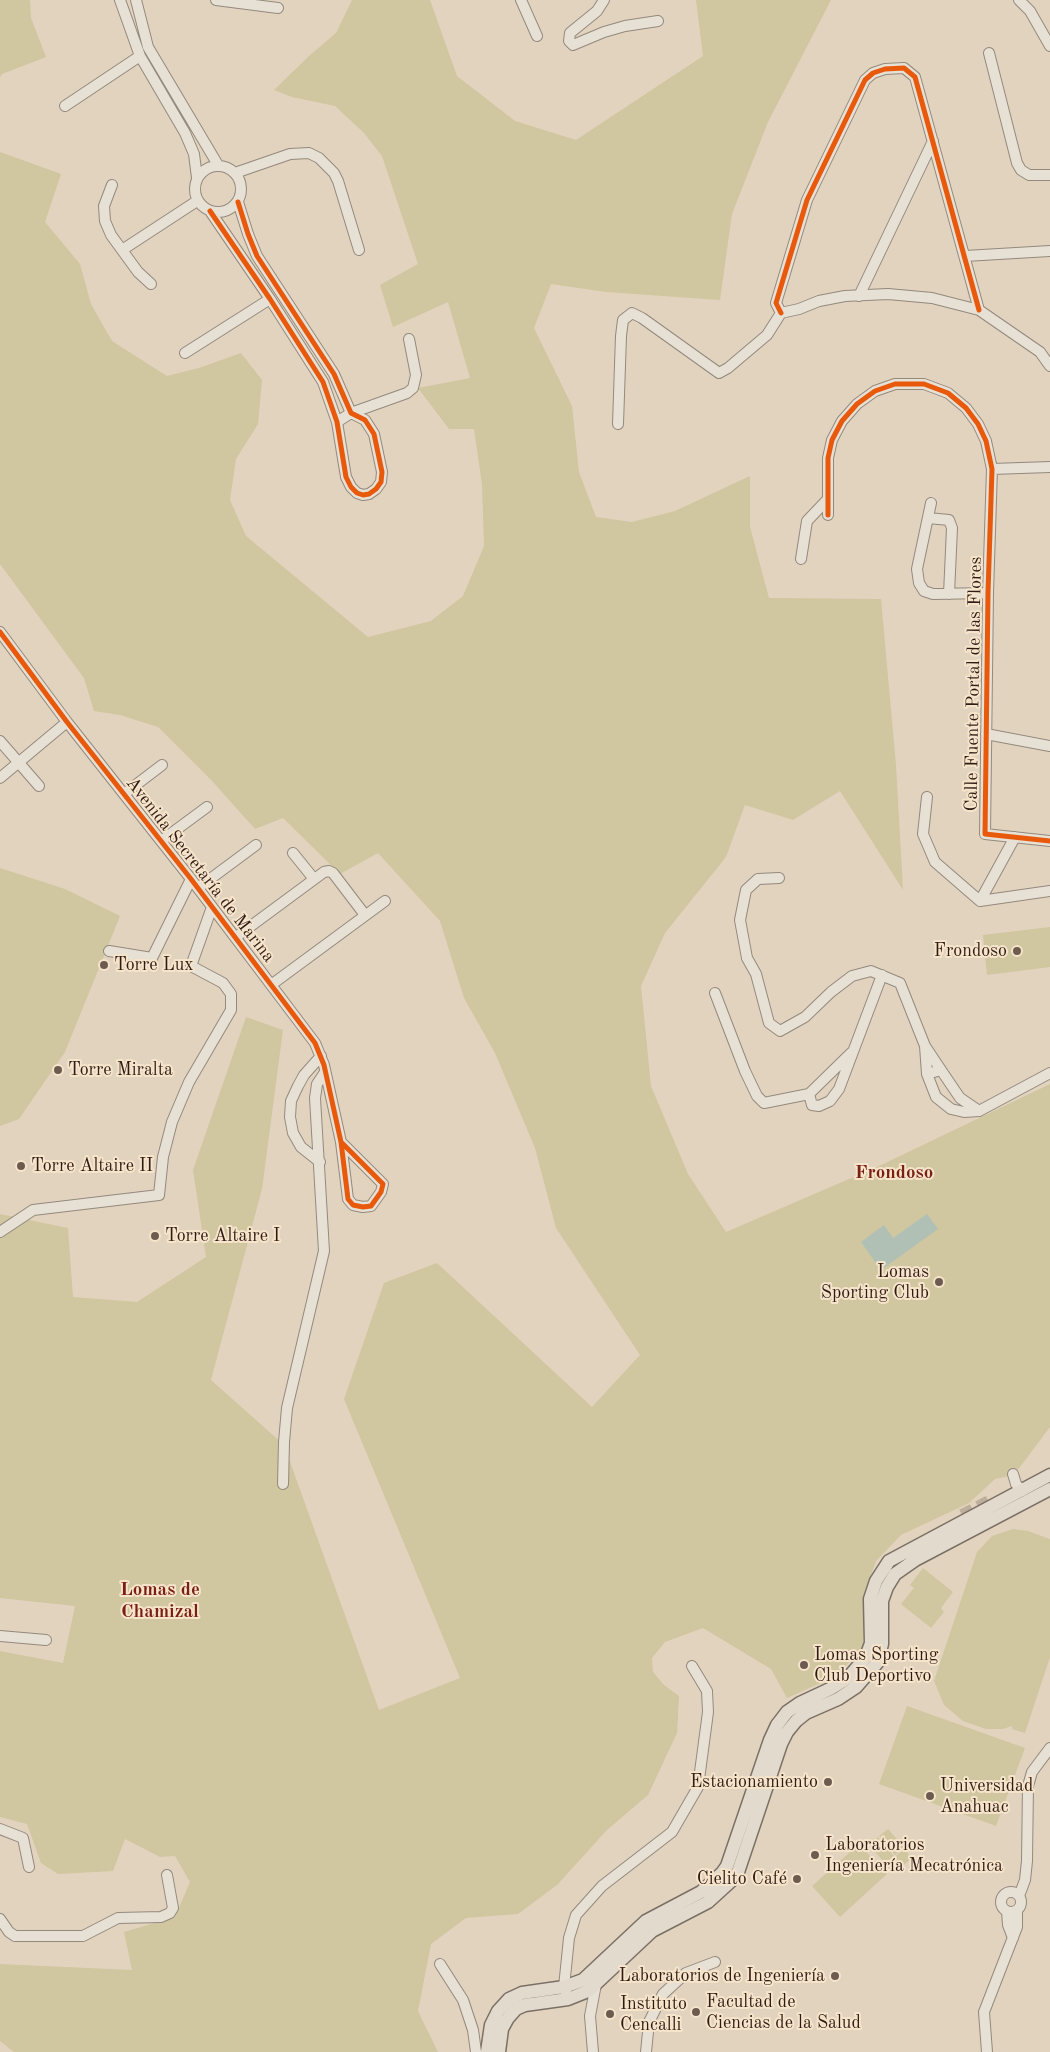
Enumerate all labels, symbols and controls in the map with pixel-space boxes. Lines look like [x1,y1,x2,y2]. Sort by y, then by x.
street label: Calle Fuente Portal de las Flores [961,556,987,812]
street label: Avenida Secretaría de Marina [121,773,279,967]
place label: Frondoso [934,940,1007,962]
marker: Frondoso [1011,945,1023,957]
place label: Torre Lux [114,954,194,976]
marker: Torre Lux [98,959,110,971]
place label: Torre Miralta [68,1059,173,1081]
marker: Torre Miralta [52,1064,64,1076]
place label: Torre Altaire II [31,1155,153,1177]
marker: Torre Altaire II [15,1160,27,1172]
district label: Frondoso [855,1162,933,1184]
place label: Torre Altaire I [165,1225,280,1247]
marker: Torre Altaire I [149,1230,161,1242]
place label: Lomas Sporting Club [821,1261,929,1304]
marker: Lomas Sporting Club [933,1276,945,1288]
district label: Lomas de Chamizal [120,1579,200,1623]
place label: Lomas Sporting Club Deportivo [814,1644,938,1686]
marker: Lomas Sporting Club Deportivo [798,1659,810,1671]
place label: Estacionamiento [690,1771,818,1793]
place label: Universidad Anahuac [940,1775,1033,1818]
marker: Estacionamiento [822,1776,834,1788]
marker: Universidad Anahuac [924,1790,936,1802]
place label: Laboratorios Ingeniería Mecatrónica [825,1834,1003,1876]
marker: Laboratorios Ingeniería Mecatrónica [809,1849,821,1861]
place label: Cielito Café [697,1868,787,1890]
marker: Cielito Café [791,1873,803,1885]
place label: Laboratorios de Ingeniería [619,1965,825,1987]
marker: Laboratorios de Ingeniería [829,1970,841,1982]
place label: Facultad de Ciencias de la Salud [706,1991,861,2034]
place label: Instituto Cencalli [620,1993,687,2036]
marker: Facultad de Ciencias de la Salud [690,2006,702,2018]
marker: Instituto Cencalli [604,2008,616,2020]

